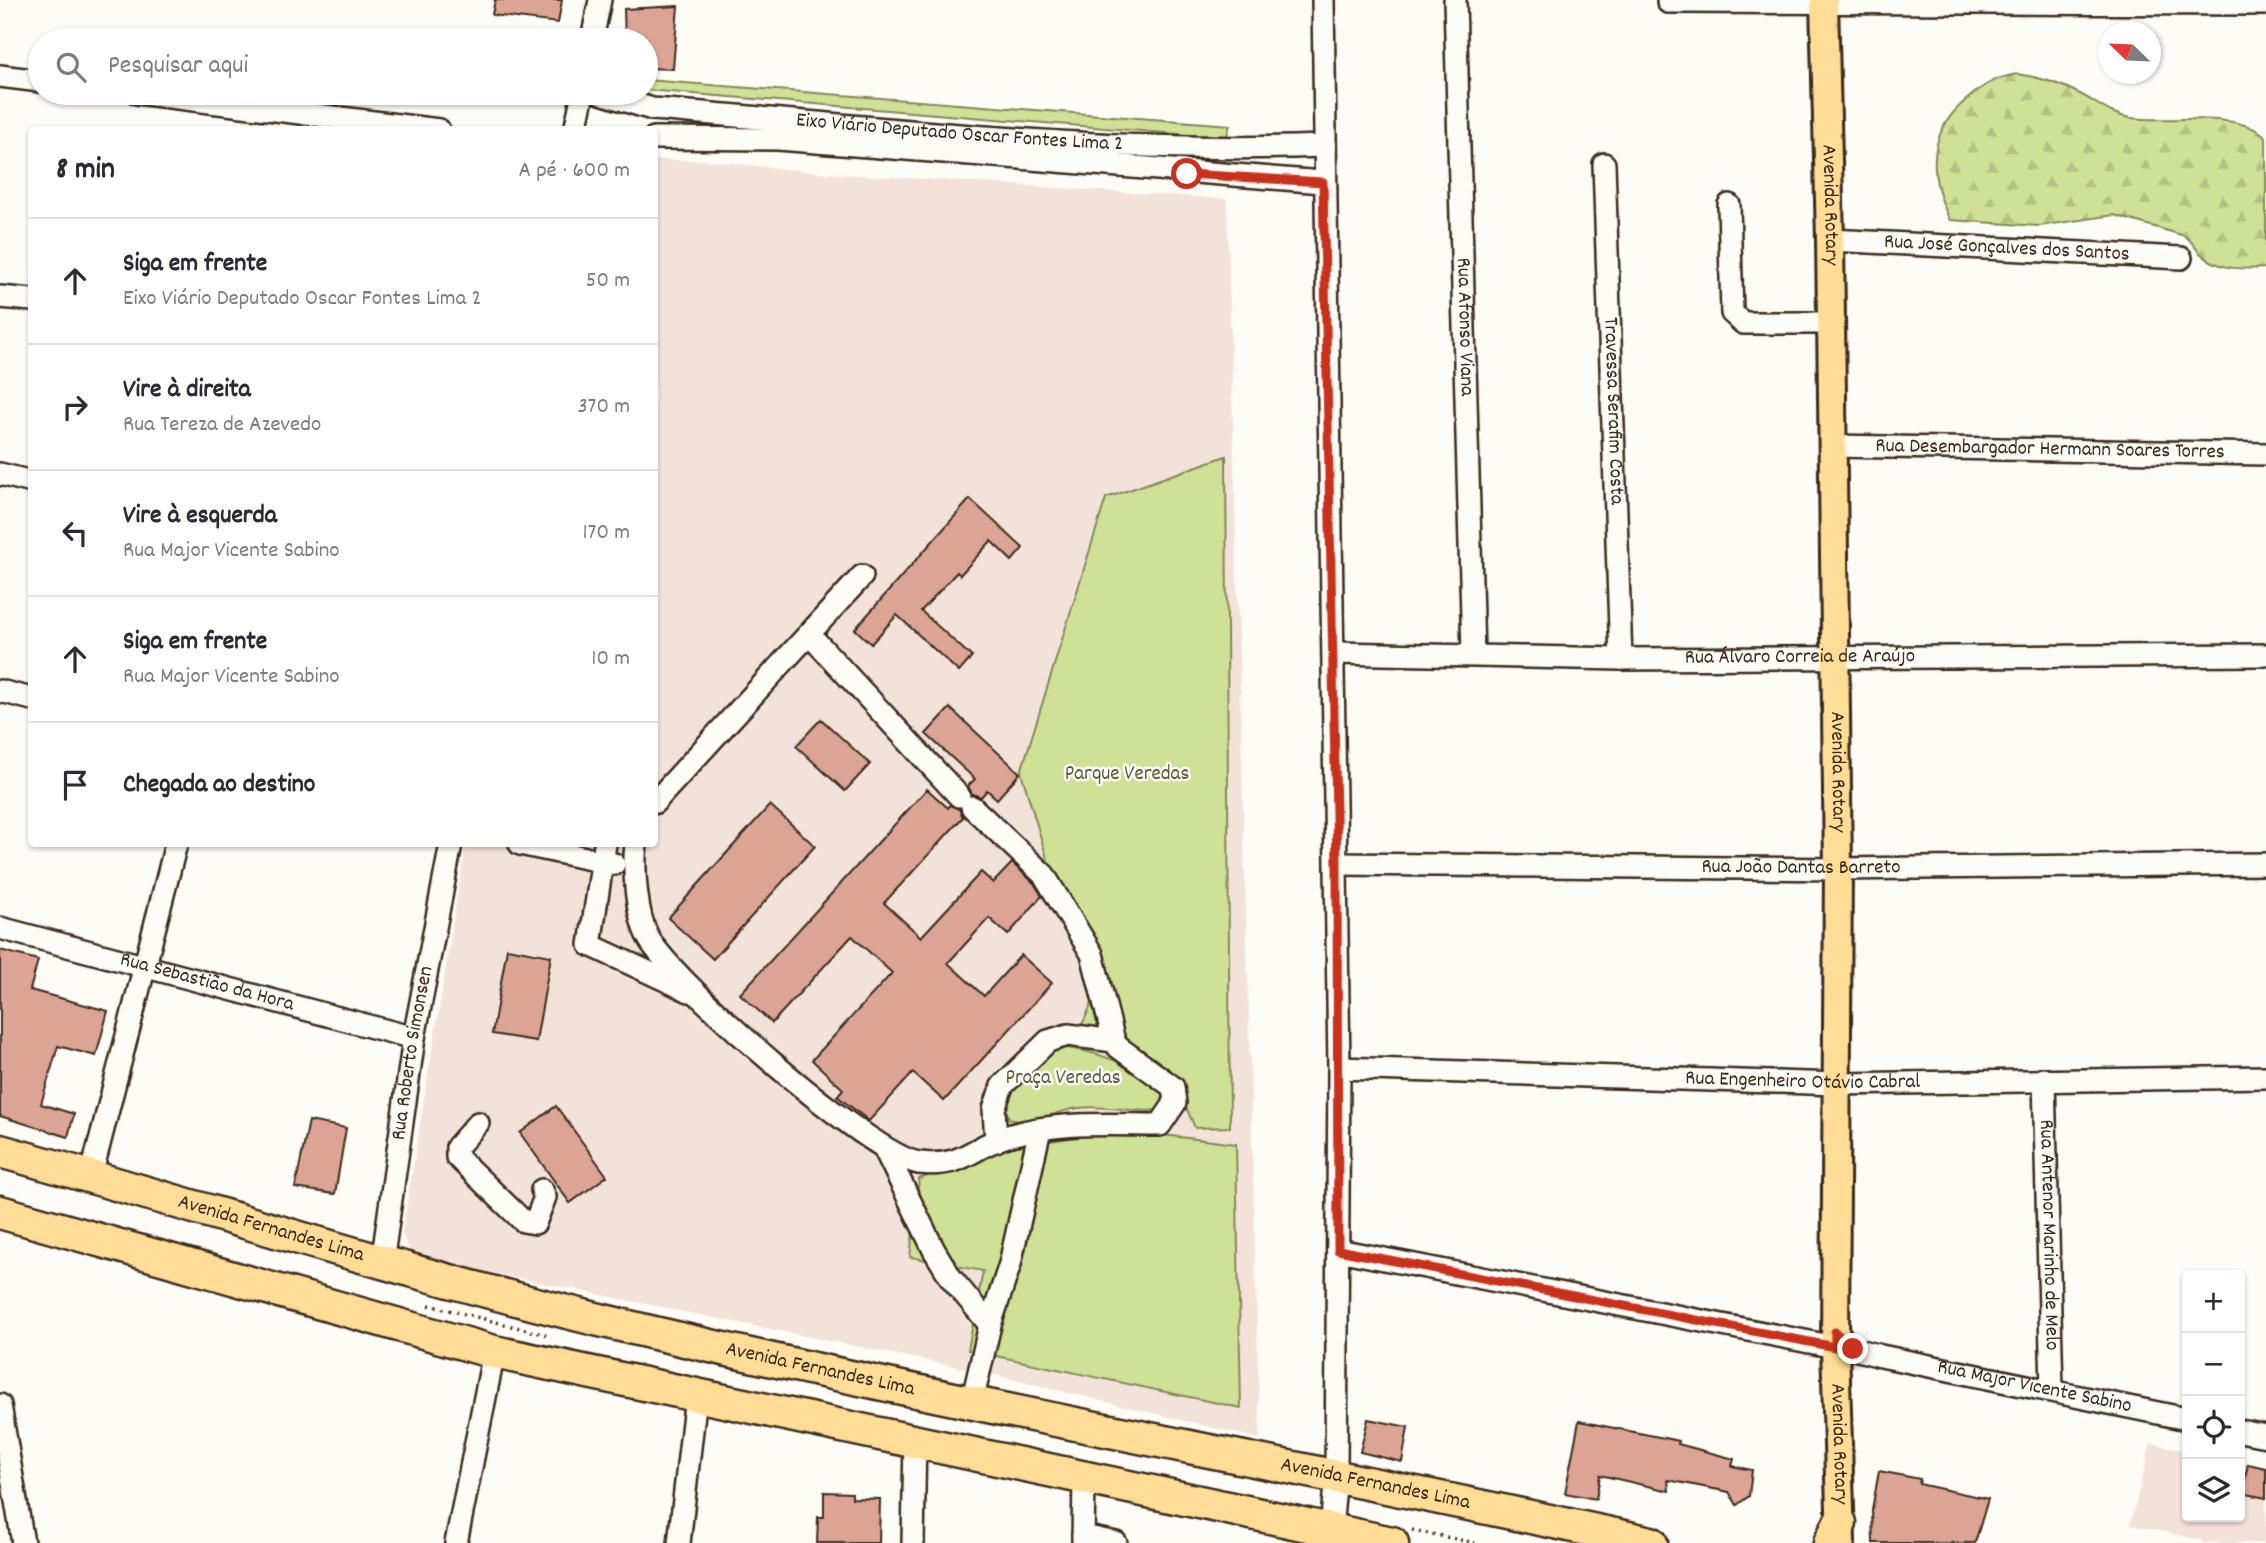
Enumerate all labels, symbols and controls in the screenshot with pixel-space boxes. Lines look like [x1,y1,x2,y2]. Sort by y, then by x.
north arrow [2098,21,2161,84]
search box [28,28,658,105]
icon: search [52,48,90,86]
text: Pesquisar aqui [108,48,248,85]
street label: Eixo Viário Deputado Oscar Fontes Lima 2 [795,106,1124,160]
street label: Avenida Rotary [1813,144,1845,266]
text: 8 min [56,150,115,193]
text: A pé · 600 m [518,155,630,188]
route start [1171,158,1202,189]
street label: Rua José Gonçalves dos Santos [1883,228,2130,270]
text: Siga em frente [123,246,267,283]
street label: Rua Afonso Viana [1447,257,1481,398]
icon: ahead [56,262,94,300]
text: 50 m [586,265,630,298]
text: Eixo Viário Deputado Oscar Fontes Lima 2 [123,283,482,316]
street label: Travessa Serafim Costa [1594,317,1631,506]
text: Vire à direita [123,372,251,409]
icon: right [56,388,94,426]
text: 370 m [577,391,630,424]
text: Rua Tereza de Azevedo [123,409,321,442]
street label: Rua Desembargador Hermann Soares Torres [1875,432,2225,468]
text: Vire à esquerda [123,498,277,535]
icon: left [56,514,94,552]
text: 170 m [583,517,630,550]
text: Rua Major Vicente Sabino [123,535,340,568]
text: Siga em frente [123,624,267,661]
icon: ahead [56,640,94,678]
street label: Rua Álvaro Correia de Araújo [1685,642,1915,674]
text: 10 m [591,643,630,676]
text: Rua Major Vicente Sabino [123,661,340,694]
street label: Avenida Rotary [1821,711,1853,833]
park label: Parque Veredas [1065,760,1189,790]
icon: arrive [56,766,94,804]
text: Chegada ao destino [123,767,315,804]
street label: Rua João Dantas Barreto [1701,853,1901,884]
street label: Rua Sebastião da Hora [117,945,298,1021]
street label: Rua Roberto Simonsen [385,964,442,1142]
park label: Praça Veredas [1005,1064,1121,1094]
street label: Rua Engenheiro Otávio Cabral [1685,1064,1921,1099]
street label: Rua Antenor Marinho de Melo [2030,1119,2066,1351]
street label: Avenida Fernandes Lima [174,1188,369,1271]
map controls [2182,1270,2245,1522]
button: + [2182,1270,2245,1333]
route end [1837,1333,1868,1364]
button: − [2182,1333,2245,1396]
street label: Avenida Fernandes Lima [723,1335,918,1405]
street label: Rua Major Vicente Sabino [1934,1353,2134,1422]
street label: Avenida Rotary [1821,1383,1855,1505]
button: locate [2182,1396,2245,1459]
street label: Avenida Fernandes Lima [1278,1451,1474,1519]
button: layers [2182,1459,2245,1522]

